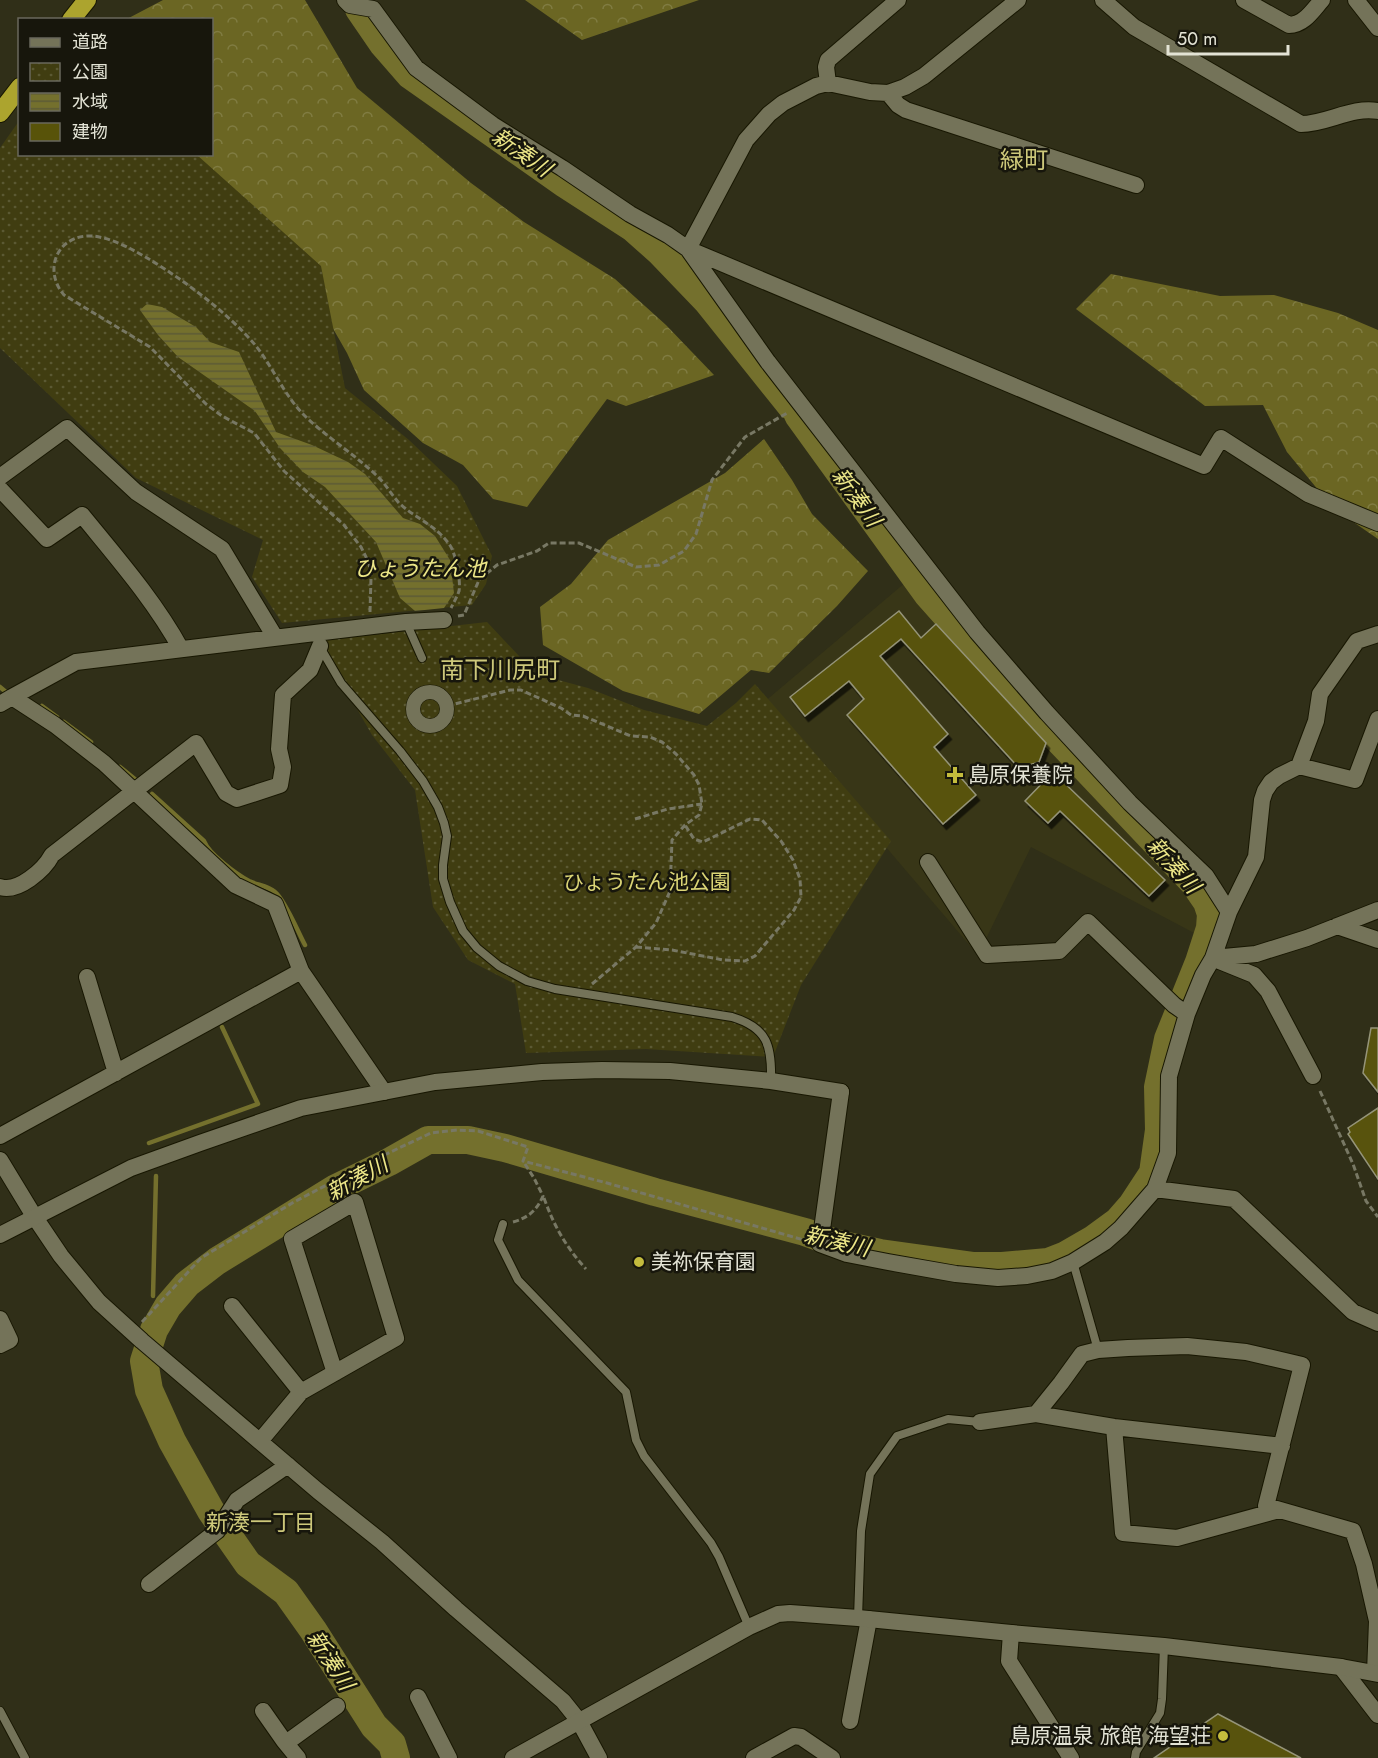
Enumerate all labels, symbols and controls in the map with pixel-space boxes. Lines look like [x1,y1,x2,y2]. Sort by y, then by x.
legend [18,18,213,156]
scale bar [1168,18,1288,56]
text: 50 m [1177,26,1217,52]
text: 道路 [72,29,108,55]
text: 公園 [72,59,108,85]
text: 水域 [72,89,108,115]
text: 建物 [72,119,108,145]
water label: 新湊川 [486,120,560,185]
district label: 緑町 [1000,142,1048,177]
water label: 新湊川 [825,461,891,535]
water label: ひょうたん池 [354,552,488,584]
district label: 南下川尻町 [440,652,560,687]
place label: 島原保養院 [968,760,1073,790]
marker: 島原保養院 [946,766,964,784]
water label: 新湊川 [1140,830,1209,902]
park label: ひょうたん池公園 [563,867,731,897]
water label: 新湊川 [320,1147,395,1208]
water label: 新湊川 [801,1218,875,1264]
place label: 美祢保育園 [651,1247,756,1277]
marker: 美祢保育園 [632,1255,646,1269]
district label: 新湊一丁目 [206,1506,316,1538]
water label: 新湊川 [300,1624,363,1698]
place label: 島原温泉 旅館 海望荘 [1009,1721,1211,1751]
marker: 島原温泉 旅館 海望荘 [1216,1729,1230,1743]

